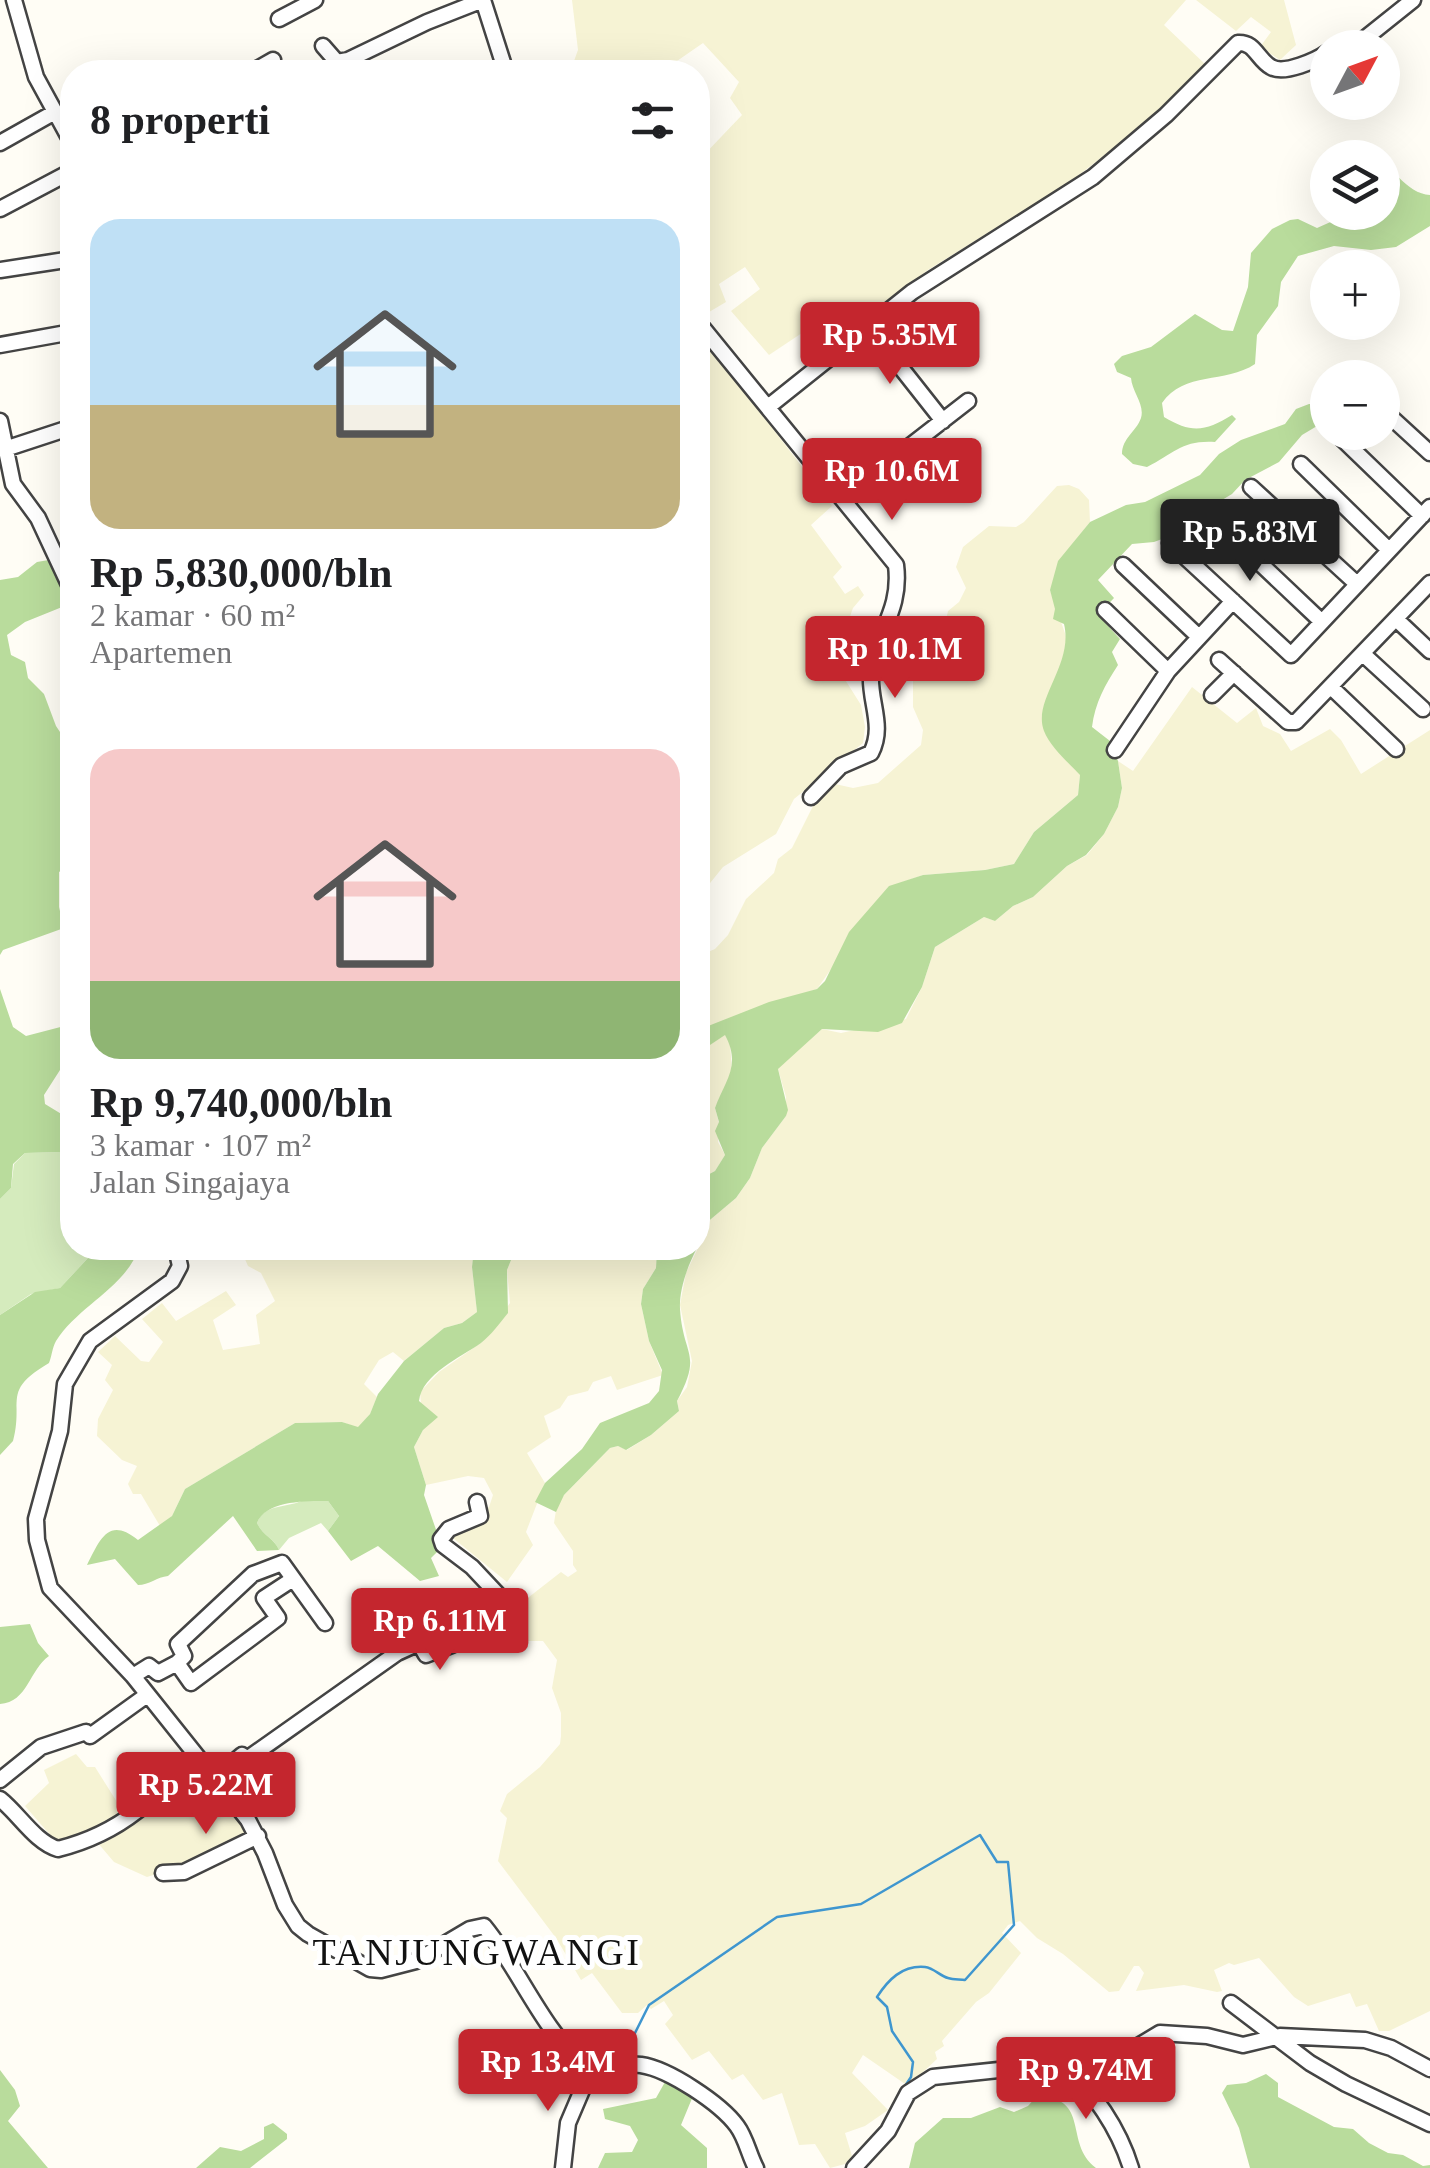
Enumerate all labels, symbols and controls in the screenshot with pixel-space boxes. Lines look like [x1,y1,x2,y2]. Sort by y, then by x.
north arrow [1310,30,1400,120]
map controls [1310,30,1400,450]
icon: filters [625,93,680,148]
text: 8 properti [90,97,270,143]
button: layers [1310,140,1400,230]
button: + [1310,250,1400,340]
icon: home [295,284,475,464]
pin: Rp 5.35M [787,302,993,387]
text: Rp 5.35M [822,316,958,352]
button: − [1310,360,1400,450]
pin: Rp 10.6M [789,438,995,523]
text: Rp 10.6M [824,452,960,488]
pin: Rp 5.83M [1147,499,1353,584]
text: Rp 5.83M [1182,513,1318,549]
text: Rp 5,830,000/bln [90,550,392,596]
text: 2 kamar · 60 m² [90,597,295,633]
pin: Rp 10.1M [792,616,998,701]
text: Rp 10.1M [827,630,963,666]
text: Apartemen [90,634,232,670]
icon: home [295,814,475,994]
text: Rp 9,740,000/bln [90,1080,392,1126]
text: 3 kamar · 107 m² [90,1127,311,1163]
text: Jalan Singajaya [90,1164,290,1200]
pin: Rp 6.11M [337,1588,543,1673]
text: Rp 6.11M [373,1602,507,1638]
pin: Rp 5.22M [103,1752,309,1837]
text: Rp 5.22M [138,1766,274,1802]
district label: TANJUNGWANGI [313,1931,641,1973]
pin: Rp 13.4M [445,2029,651,2114]
pin: Rp 9.74M [983,2037,1189,2122]
text: Rp 13.4M [480,2043,616,2079]
text: Rp 9.74M [1018,2051,1154,2087]

